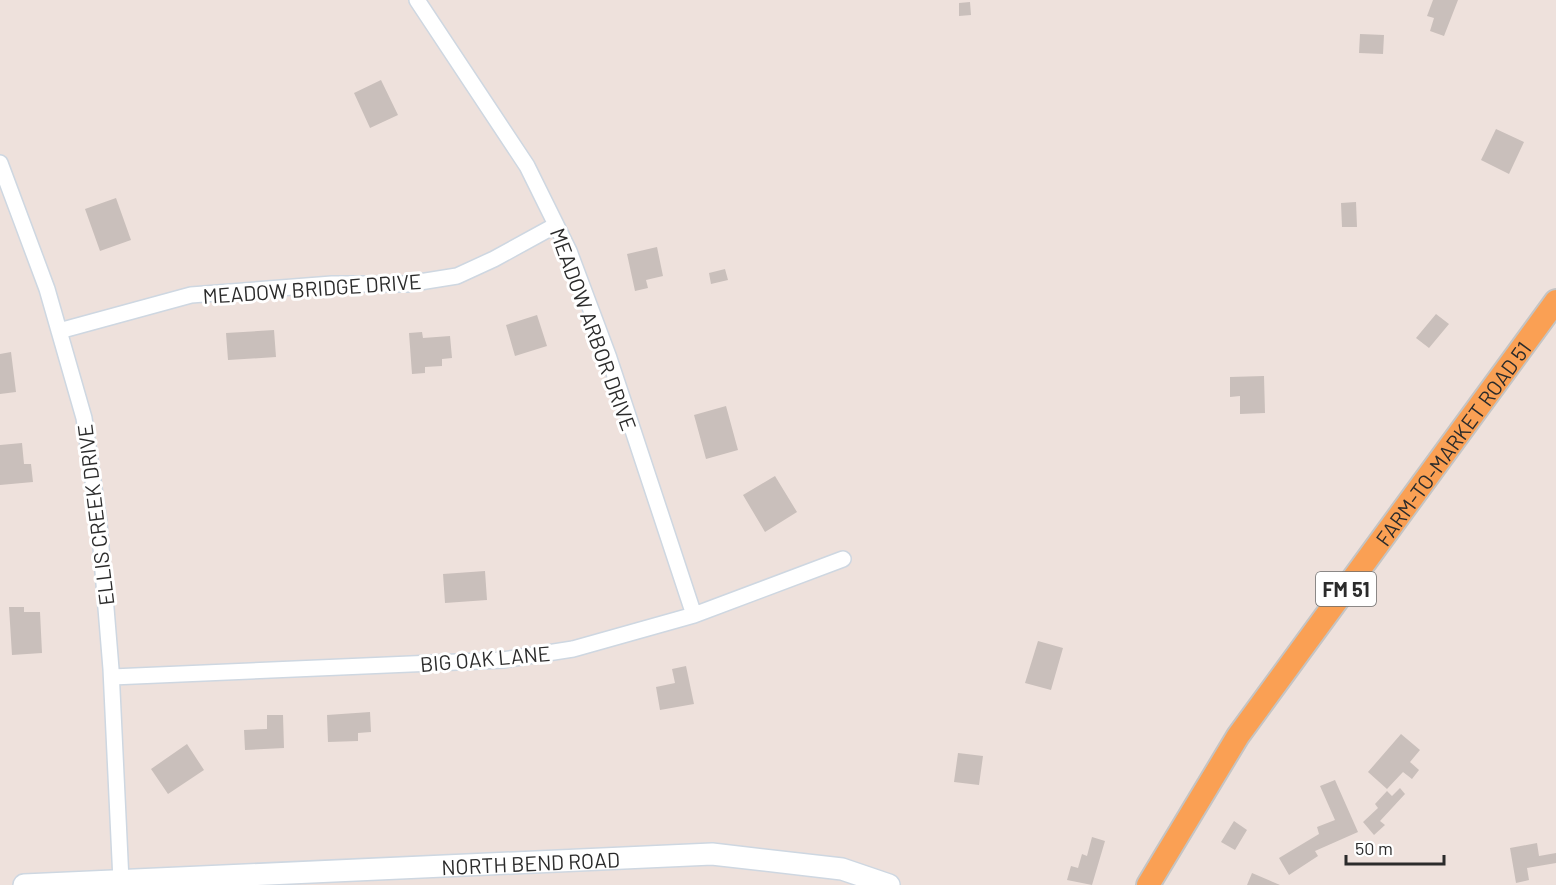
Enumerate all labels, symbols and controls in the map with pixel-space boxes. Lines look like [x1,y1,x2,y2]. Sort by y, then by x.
street label: MEADOW ARBOR DRIVE [546,224,642,434]
street label: MEADOW BRIDGE DRIVE [202,268,422,308]
street label: FARM-TO-MARKET ROAD 51 [1369,336,1535,550]
street label: ELLIS CREEK DRIVE [71,423,119,607]
road number: FM 51 [1316,572,1376,606]
street label: BIG OAK LANE [419,640,551,676]
scale bar [1346,828,1444,866]
text: 50 m [1355,837,1393,859]
street label: NORTH BEND ROAD [441,846,620,879]

